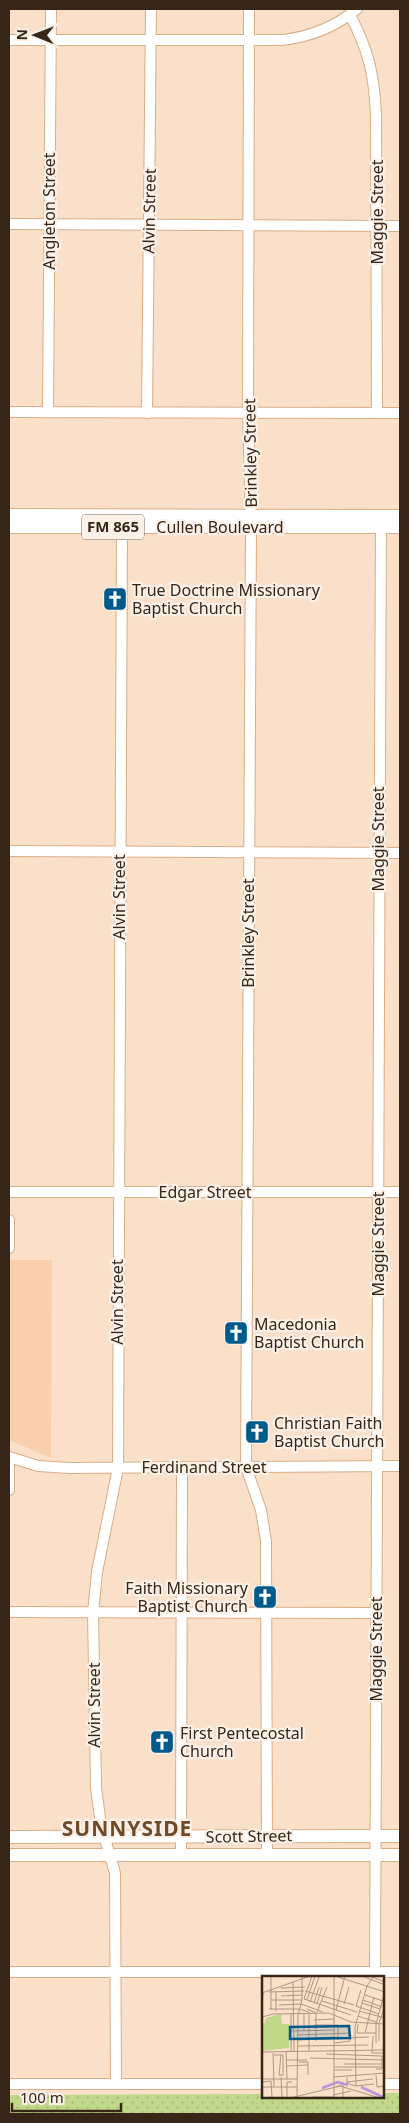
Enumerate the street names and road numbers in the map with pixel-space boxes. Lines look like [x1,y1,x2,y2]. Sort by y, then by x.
street label: Angleton Street [38,152,60,270]
street label: Maggie Street [366,159,388,265]
street label: Alvin Street [137,168,161,254]
street label: Brinkley Street [238,398,262,508]
road number: FM 865 [82,514,144,540]
street label: Cullen Boulevard [156,516,284,538]
street label: Maggie Street [367,786,389,892]
street label: Alvin Street [108,854,130,940]
street label: Brinkley Street [237,878,259,988]
street label: Edgar Street [159,1181,252,1203]
street label: Maggie Street [367,1191,389,1297]
street label: Alvin Street [106,1259,128,1345]
street label: Ferdinand Street [141,1456,267,1478]
street label: Maggie Street [365,1596,387,1702]
street label: Alvin Street [83,1662,105,1748]
street label: Scott Street [206,1824,293,1848]

